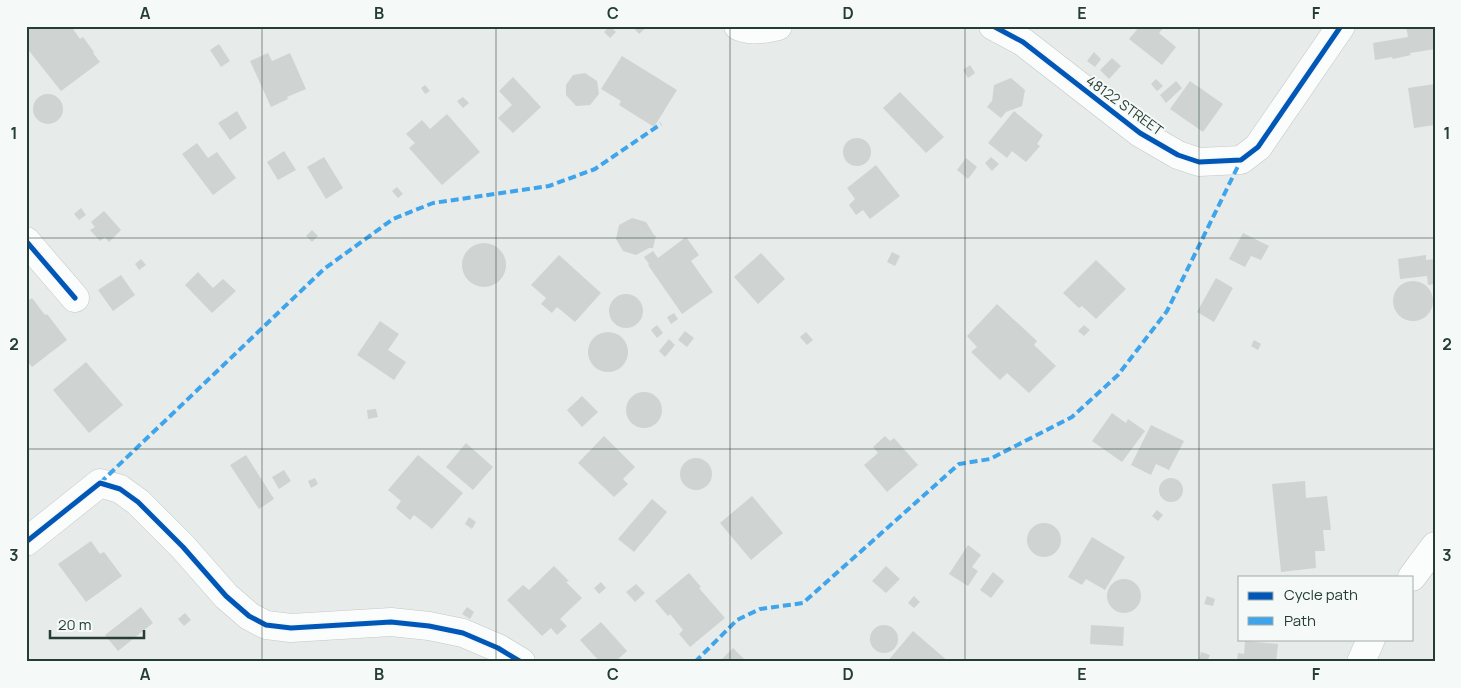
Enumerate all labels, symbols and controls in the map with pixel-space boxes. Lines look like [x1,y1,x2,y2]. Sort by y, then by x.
text: A [140,2,151,24]
text: B [374,2,384,24]
text: C [607,2,619,24]
text: D [842,2,854,24]
text: E [1077,2,1087,24]
text: F [1312,2,1321,24]
street label: 48122 STREET [1083,71,1168,140]
text: 1 [10,122,18,144]
text: 1 [1443,122,1451,144]
text: 2 [9,333,19,355]
text: 2 [1442,333,1452,355]
text: 3 [9,544,19,566]
text: 3 [1442,544,1452,566]
legend [1238,576,1414,640]
text: Cycle path [1284,584,1358,605]
scale bar [50,608,144,640]
text: Path [1284,610,1316,631]
text: 20 m [58,614,91,635]
text: A [140,663,151,685]
text: B [374,663,384,685]
text: C [607,663,619,685]
text: D [842,663,854,685]
text: E [1077,663,1087,685]
text: F [1312,663,1321,685]

